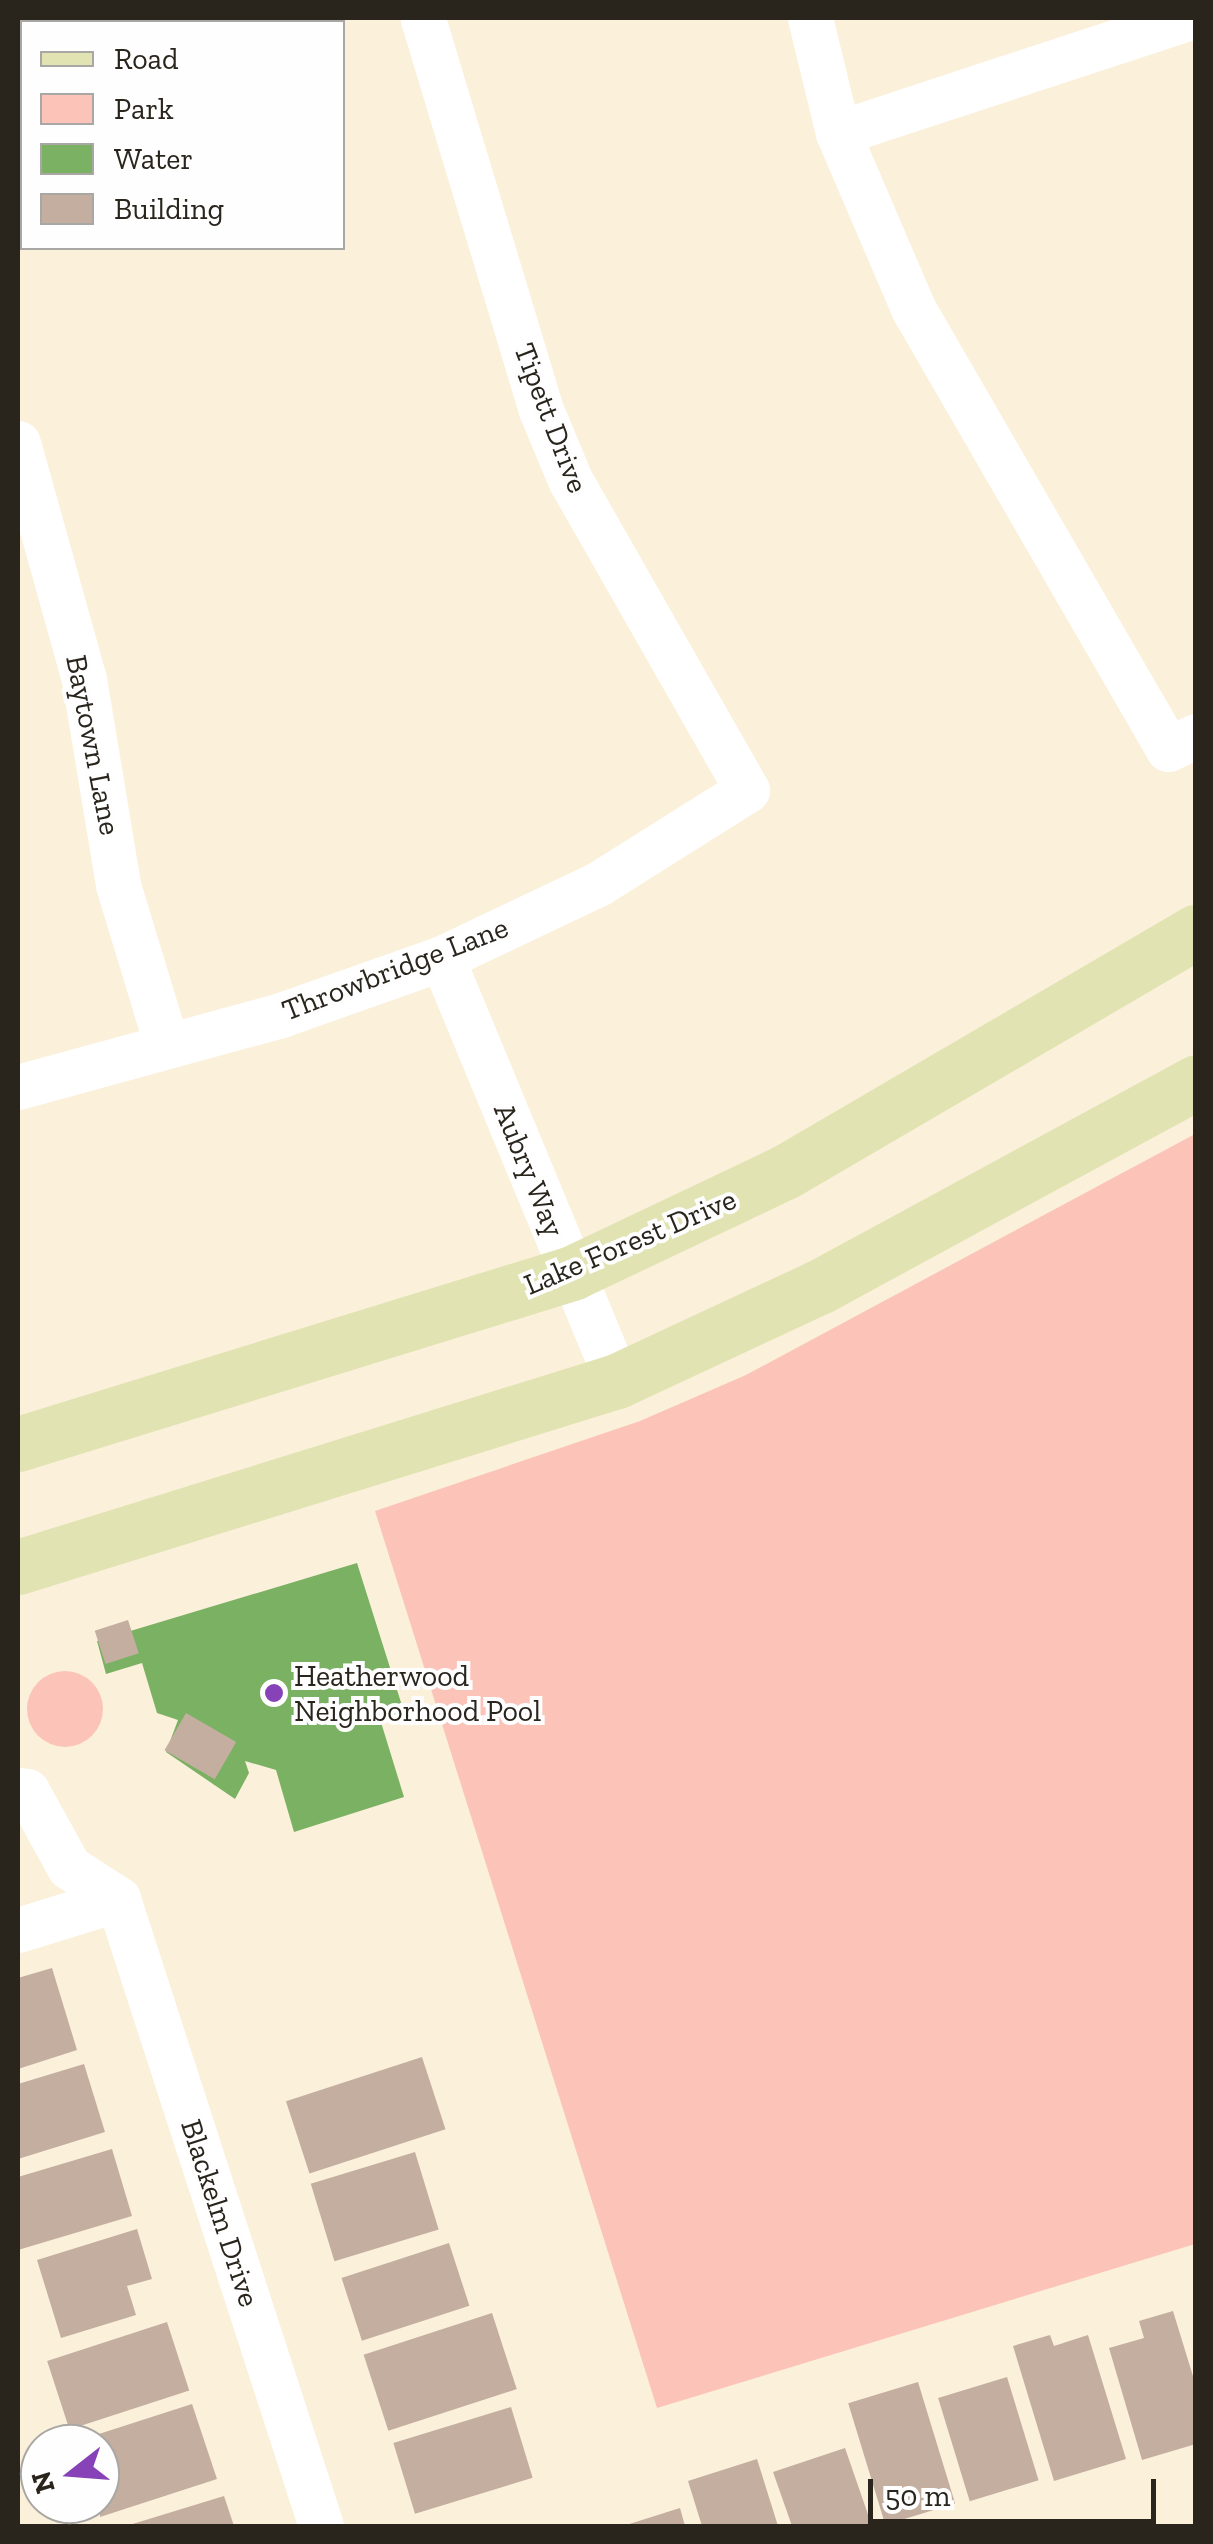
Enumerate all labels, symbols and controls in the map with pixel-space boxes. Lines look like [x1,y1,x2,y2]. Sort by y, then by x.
legend [20,20,345,250]
text: Road [114,41,179,77]
text: Park [114,91,174,127]
text: Water [114,141,193,177]
text: Building [114,191,224,227]
street label: Tipett Drive [506,338,596,498]
street label: Baytown Lane [58,652,128,838]
street label: Throwbridge Lane [277,909,513,1029]
street label: Aubry Way [486,1097,572,1243]
street label: Lake Forest Drive [519,1181,741,1303]
place label: Heatherwood Neighborhood Pool [294,1658,541,1728]
marker: Heatherwood Neighborhood Pool [263,1682,285,1704]
street label: Blackelm Drive [173,2115,267,2311]
north arrow [20,2424,120,2524]
scale bar [873,2459,1160,2521]
text: N [24,2467,62,2497]
text: 50 m [885,2478,950,2514]

